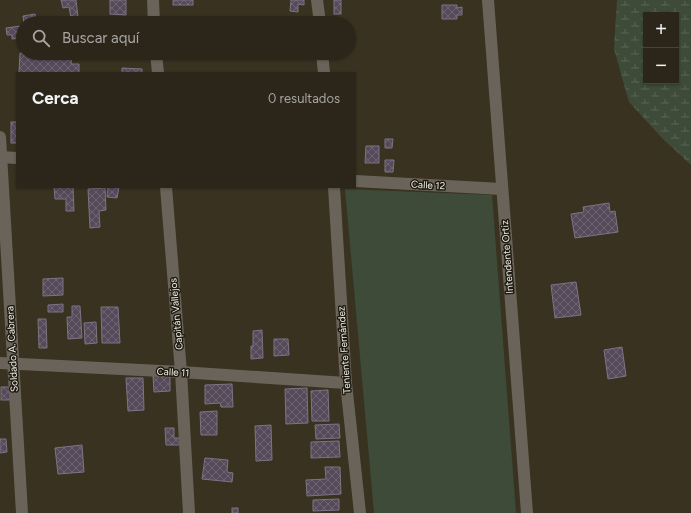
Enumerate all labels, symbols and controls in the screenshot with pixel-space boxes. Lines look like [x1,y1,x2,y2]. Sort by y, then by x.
map controls [643,12,679,84]
button: + [643,12,679,48]
search box [16,16,356,60]
icon: search [30,27,52,49]
text: Buscar aquí [62,29,139,47]
button: − [643,48,679,84]
text: Cerca [32,88,79,108]
text: 0 resultados [268,91,340,106]
street label: Calle 12 [410,178,446,192]
street label: Intendente Ortiz [498,220,516,294]
street label: Capitán Vallejos [166,277,186,350]
street label: Soldado A. Cabrera [3,306,21,392]
street label: Teniente Fernández [334,306,354,394]
street label: Calle 11 [156,365,190,379]

